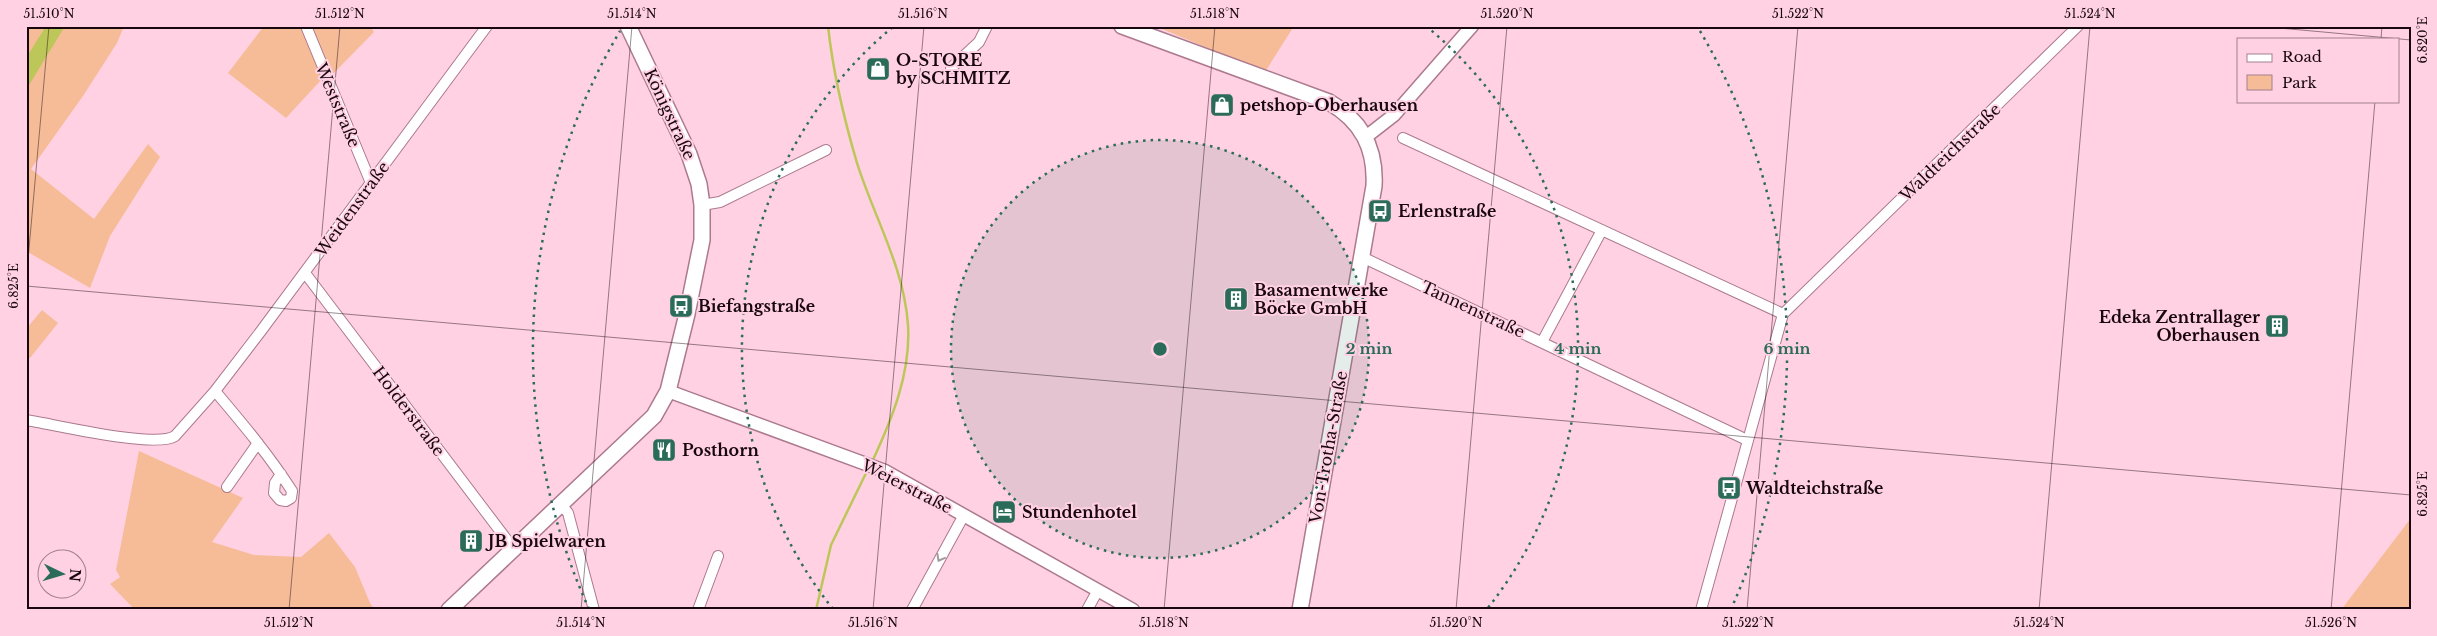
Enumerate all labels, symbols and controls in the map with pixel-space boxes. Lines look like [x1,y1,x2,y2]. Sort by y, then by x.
text: 51.510°N [23,6,75,21]
text: 51.512°N [315,6,365,21]
text: 51.514°N [607,6,657,21]
text: 51.516°N [898,6,948,21]
text: 51.518°N [1190,6,1240,21]
text: 51.520°N [1480,6,1534,21]
text: 51.522°N [1772,6,1824,21]
text: 51.524°N [2064,6,2116,21]
text: 6.820°E [2415,16,2430,64]
legend [2237,38,2400,102]
text: Road [2282,47,2322,66]
place label: O-STORE by SCHMITZ [895,50,1011,88]
shop icon: O-STORE by SCHMITZ [865,56,891,82]
street label: Weststraße [311,59,365,150]
street label: Königstraße [640,65,700,163]
text: Park [2282,73,2318,92]
shop icon: petshop-Oberhausen [1209,92,1235,118]
place label: petshop-Oberhausen [1240,95,1418,115]
street label: Waldteichstraße [1895,99,2005,206]
street label: Weidenstraße [310,157,393,261]
bus stop icon: Erlenstraße [1367,198,1393,224]
place label: Erlenstraße [1398,201,1496,221]
text: 6.825°E [6,263,21,309]
street label: Tannenstraße [1418,276,1528,342]
place label: Basamentwerke Böcke GmbH [1254,280,1388,318]
building icon: Basamentwerke Böcke GmbH [1223,286,1249,312]
bus stop icon: Biefangstraße [668,293,694,319]
place label: Biefangstraße [698,296,815,316]
place label: Edeka Zentrallager Oberhausen [2099,307,2260,345]
building icon: Edeka Zentrallager Oberhausen [2264,313,2290,339]
text: 2 min [1346,339,1392,358]
text: 4 min [1555,339,1602,358]
text: 6 min [1763,339,1811,358]
centre of rings [1151,340,1169,358]
street label: Holderstraße [369,362,449,460]
street label: Von-Trotha-Straße [1305,369,1351,526]
restaurant icon: Posthorn [651,437,677,463]
place label: Posthorn [682,440,759,460]
street label: Weierstraße [857,454,956,517]
text: 6.825°E [2415,471,2430,517]
bus stop icon: Waldteichstraße [1716,475,1742,501]
place label: Waldteichstraße [1745,478,1883,498]
hotel icon: Stundenhotel [991,499,1017,525]
place label: Stundenhotel [1022,502,1137,522]
building icon: JB Spielwaren [458,528,484,554]
place label: JB Spielwaren [485,531,606,551]
north arrow [38,548,88,598]
one-way arrow [937,552,947,561]
text: N [65,568,84,582]
text: 51.512°N [264,615,314,630]
text: 51.514°N [556,615,606,630]
text: 51.516°N [848,615,898,630]
text: 51.518°N [1139,615,1189,630]
text: 51.520°N [1429,615,1483,630]
text: 51.522°N [1722,615,1774,630]
text: 51.524°N [2013,615,2065,630]
text: 51.526°N [2305,615,2357,630]

